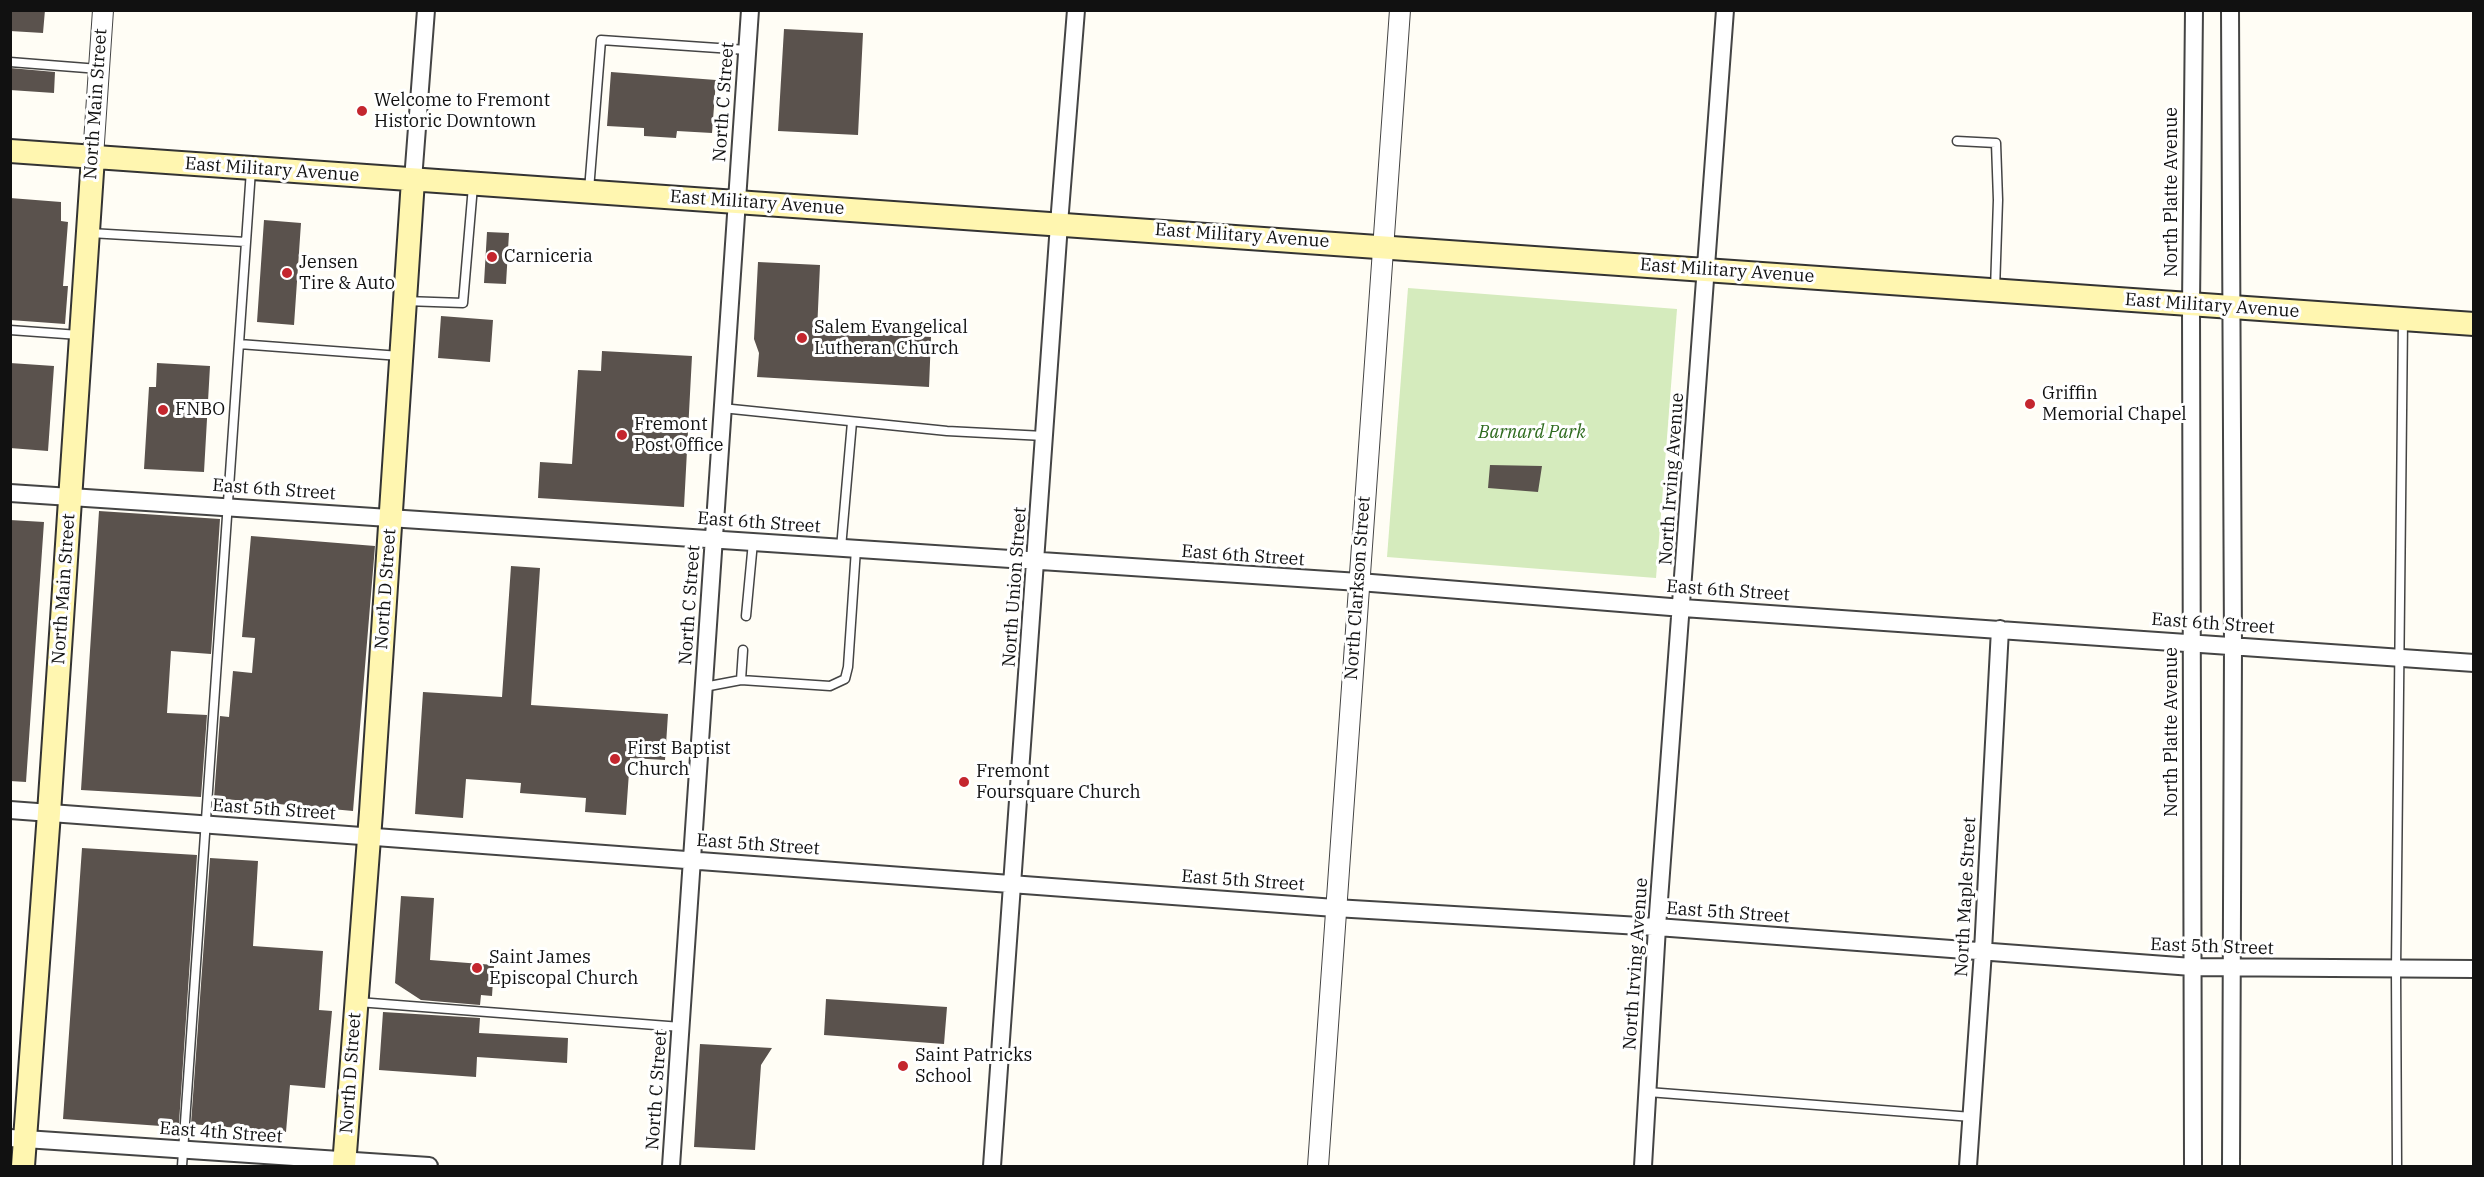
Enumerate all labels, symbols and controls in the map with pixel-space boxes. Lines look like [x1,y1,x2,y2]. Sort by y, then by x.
street label: North Main Street [80,28,112,180]
street label: North C Street [709,41,739,163]
place label: Welcome to Fremont Historic Downtown [374,90,550,132]
marker: Welcome to Fremont Historic Downtown [355,104,369,118]
street label: North Platte Avenue [2161,107,2183,277]
street label: East Military Avenue [184,153,360,187]
street label: East Military Avenue [669,186,845,220]
street label: East Military Avenue [1154,219,1330,253]
place label: Carniceria [504,246,593,268]
marker: Carniceria [485,250,499,264]
place label: Jensen Tire & Auto [299,252,395,294]
street label: East Military Avenue [1639,254,1815,288]
marker: Jensen Tire & Auto [280,266,294,280]
street label: East Military Avenue [2124,289,2300,323]
place label: Salem Evangelical Lutheran Church [814,317,968,360]
marker: Salem Evangelical Lutheran Church [795,331,809,345]
place label: Griffin Memorial Chapel [2042,383,2187,426]
street label: North Irving Avenue [1655,392,1689,566]
marker: Griffin Memorial Chapel [2023,397,2037,411]
place label: FNBO [175,399,225,421]
marker: FNBO [156,403,170,417]
place label: Fremont Post Office [634,414,723,456]
park label: Barnard Park [1478,422,1586,444]
marker: Fremont Post Office [615,428,629,442]
street label: East 6th Street [212,475,336,505]
street label: North Clarkson Street [1341,495,1375,681]
street label: North Union Street [999,506,1031,668]
street label: East 6th Street [697,508,821,538]
street label: North Main Street [48,513,80,665]
street label: North D Street [371,528,401,650]
street label: East 6th Street [1181,541,1305,571]
street label: North C Street [675,544,705,666]
street label: East 6th Street [1666,576,1790,606]
street label: East 6th Street [2151,609,2275,639]
street label: North Platte Avenue [2161,647,2183,817]
place label: First Baptist Church [627,738,731,780]
marker: First Baptist Church [608,752,622,766]
place label: Fremont Foursquare Church [976,761,1141,804]
marker: Fremont Foursquare Church [957,775,971,789]
street label: East 5th Street [212,795,336,825]
street label: North Maple Street [1951,816,1981,978]
street label: East 5th Street [696,830,820,860]
street label: East 5th Street [1181,866,1305,896]
street label: North Irving Avenue [1619,877,1653,1051]
street label: East 5th Street [1666,898,1790,928]
street label: East 5th Street [2150,934,2274,960]
place label: Saint James Episcopal Church [489,947,638,990]
marker: Saint James Episcopal Church [470,961,484,975]
street label: North D Street [336,1012,366,1134]
street label: North C Street [642,1029,672,1151]
place label: Saint Patricks School [915,1045,1032,1088]
marker: Saint Patricks School [896,1059,910,1073]
street label: East 4th Street [159,1118,283,1148]

